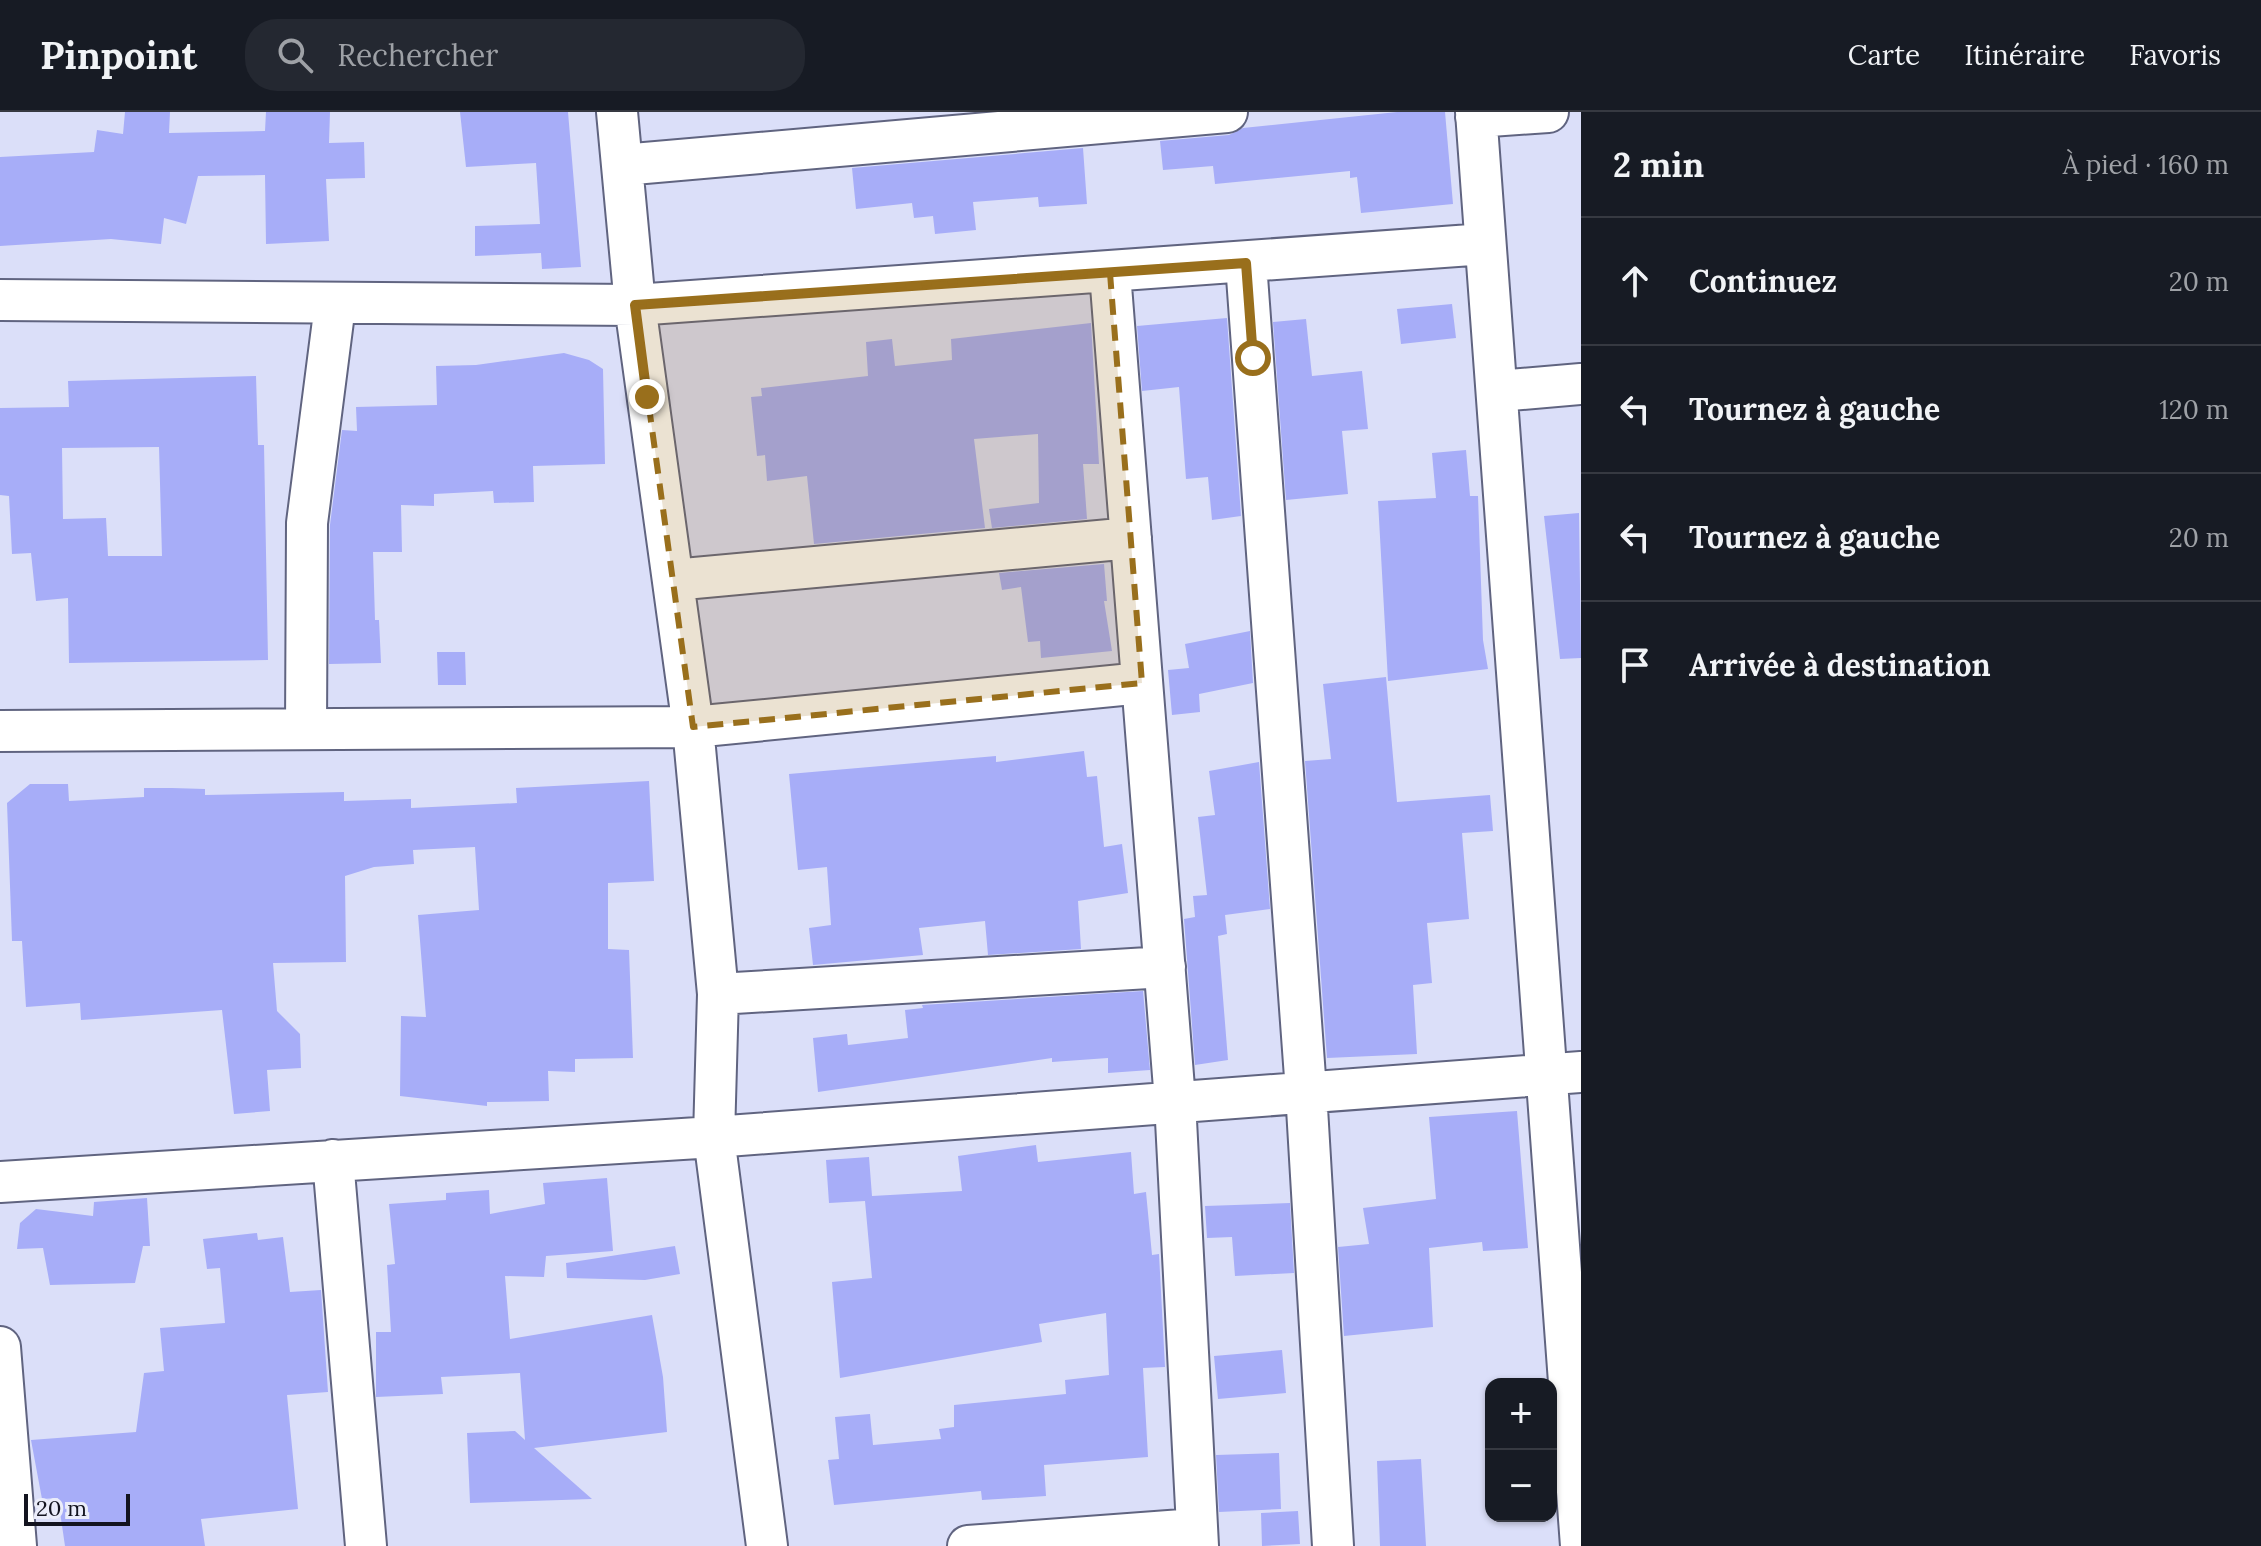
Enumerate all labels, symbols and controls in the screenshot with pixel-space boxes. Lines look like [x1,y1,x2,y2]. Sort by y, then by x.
search box [245,19,805,91]
text: Pinpoint [40,31,197,79]
icon: search [273,33,317,77]
text: Rechercher [337,36,498,74]
text: Carte [1848,37,1920,73]
text: Itinéraire [1964,37,2085,73]
text: Favoris [2129,37,2221,73]
text: 2 min [1613,143,1704,186]
text: À pied · 160 m [2063,148,2229,181]
icon: ahead [1613,259,1657,303]
text: Continuez [1689,262,1837,300]
text: 20 m [2169,265,2229,298]
route start [1235,340,1271,376]
route end [629,379,665,415]
icon: left [1613,387,1657,431]
text: Tournez à gauche [1689,390,1940,428]
text: 120 m [2159,393,2229,426]
icon: left [1613,515,1657,559]
text: Tournez à gauche [1689,518,1940,556]
text: 20 m [2169,521,2229,554]
icon: arrive [1613,643,1657,687]
text: Arrivée à destination [1689,646,1991,684]
map controls [1485,1378,1557,1522]
button: + [1485,1378,1557,1450]
button: − [1485,1450,1557,1522]
scale bar [24,1490,130,1526]
text: 20 m [36,1494,87,1522]

